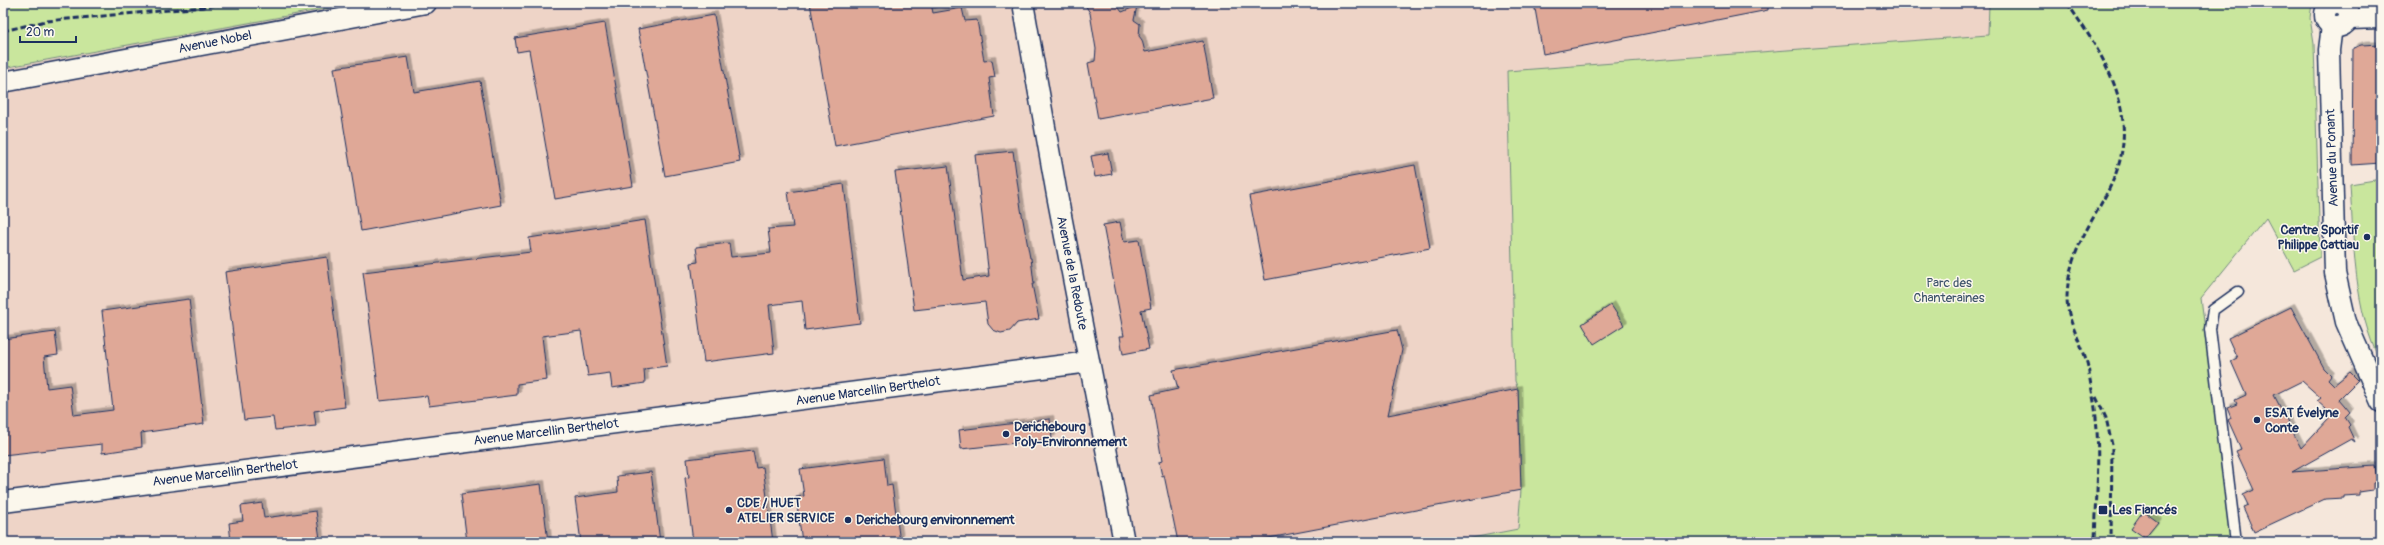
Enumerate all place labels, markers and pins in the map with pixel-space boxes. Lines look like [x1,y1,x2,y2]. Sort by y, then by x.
place label: Centre Sportif Philippe Cattiau [2278,222,2360,253]
marker: Centre Sportif Philippe Cattiau [2362,232,2372,242]
place label: ESAT Évelyne Conte [2265,405,2339,436]
marker: ESAT Évelyne Conte [2252,415,2262,425]
place label: Derichebourg Poly-Environnement [1014,419,1128,450]
marker: Derichebourg Poly-Environnement [1001,429,1011,439]
place label: CDE / HUET ATELIER SERVICE [737,495,835,526]
place label: Les Fiancés [2112,502,2177,518]
marker: Les Fiancés [2097,504,2109,516]
marker: CDE / HUET ATELIER SERVICE [724,505,734,515]
place label: Derichebourg environnement [856,512,1015,528]
marker: Derichebourg environnement [843,515,853,525]

